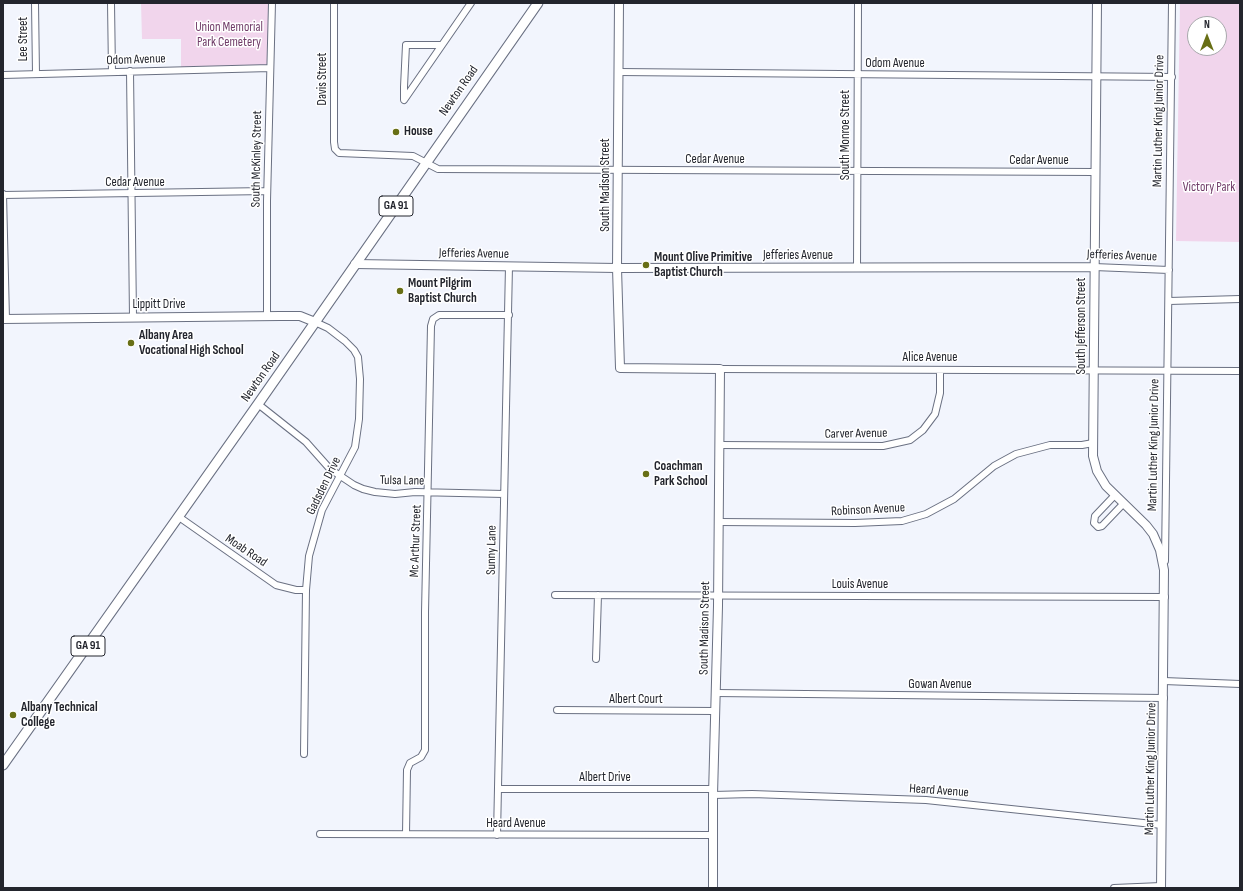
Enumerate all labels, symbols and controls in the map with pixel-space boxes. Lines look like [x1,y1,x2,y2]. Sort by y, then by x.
north arrow [1187,16,1227,56]
street label: Lee Street [16,17,32,61]
text: N [1204,18,1210,31]
park label: Union Memorial Park Cemetery [195,20,263,51]
street label: Odom Avenue [106,51,166,69]
street label: Davis Street [315,53,331,105]
street label: Martin Luther King Junior Drive [1150,55,1168,187]
street label: Odom Avenue [865,56,925,72]
street label: Newton Road [436,63,482,119]
street label: South Monroe Street [838,90,854,180]
street label: South McKinley Street [248,110,266,208]
place label: House [404,124,433,140]
marker: House [391,127,401,137]
street label: South Madison Street [598,138,614,232]
street label: Cedar Avenue [685,152,745,168]
street label: Cedar Avenue [1009,153,1069,169]
street label: Cedar Avenue [105,175,165,191]
park label: Victory Park [1183,180,1235,196]
road number: GA 91 [379,196,413,216]
street label: Jefferies Avenue [439,246,509,262]
street label: Jefferies Avenue [1087,247,1157,265]
street label: Jefferies Avenue [763,248,833,264]
place label: Mount Olive Primitive Baptist Church [654,250,752,281]
marker: Mount Olive Primitive Baptist Church [641,260,651,270]
place label: Mount Pilgrim Baptist Church [408,276,477,307]
street label: South Jefferson Street [1074,278,1090,374]
marker: Mount Pilgrim Baptist Church [395,286,405,296]
street label: Lippitt Drive [132,297,186,313]
place label: Albany Area Vocational High School [139,328,244,359]
marker: Albany Area Vocational High School [126,338,136,348]
street label: Newton Road [238,349,284,405]
street label: Alice Avenue [902,350,958,366]
street label: Martin Luther King Junior Drive [1145,379,1163,511]
street label: Carver Avenue [825,426,887,442]
street label: Gadsden Drive [303,454,345,518]
place label: Coachman Park School [654,459,708,490]
marker: Coachman Park School [641,469,651,479]
street label: Tulsa Lane [380,473,424,489]
street label: Robinson Avenue [831,500,905,520]
street label: Mc Arthur Street [407,504,425,578]
street label: Sunny Lane [484,525,500,575]
street label: Moab Road [222,531,270,571]
street label: Louis Avenue [832,577,888,593]
street label: South Madison Street [696,581,714,675]
road number: GA 91 [71,636,105,656]
street label: Gowan Avenue [908,677,972,693]
street label: Albert Court [609,692,663,708]
place label: Albany Technical College [21,700,98,731]
street label: Martin Luther King Junior Drive [1142,703,1160,835]
marker: Albany Technical College [8,710,18,720]
street label: Albert Drive [579,770,631,786]
street label: Heard Avenue [909,781,969,801]
street label: Heard Avenue [486,816,546,832]

